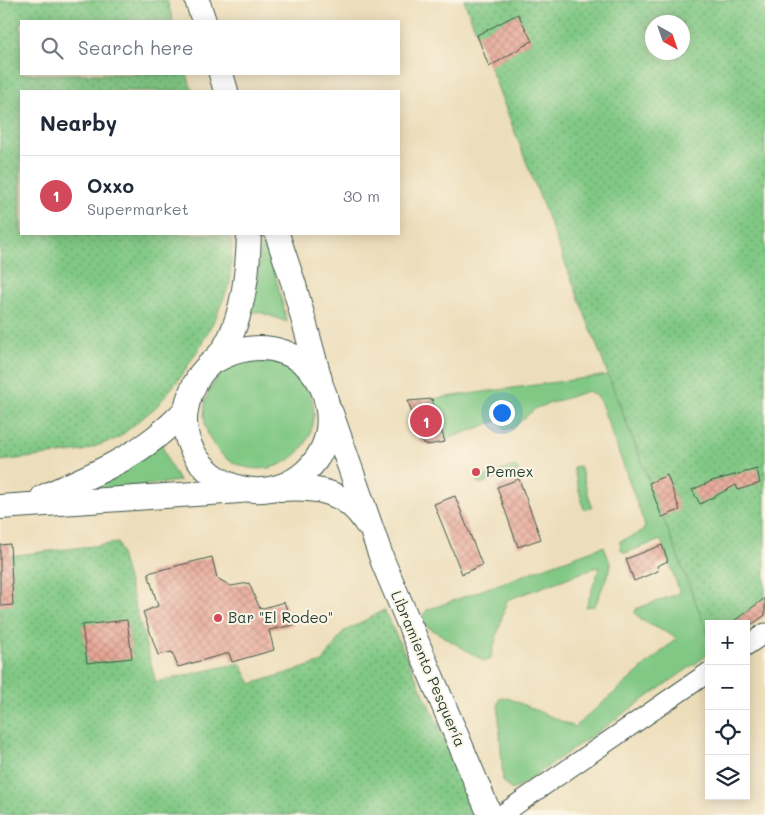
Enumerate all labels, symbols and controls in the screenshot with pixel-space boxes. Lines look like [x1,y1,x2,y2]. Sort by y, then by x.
north arrow [645,15,690,60]
search box [20,20,400,75]
icon: search [38,34,66,62]
text: Search here [78,35,194,60]
text: Nearby [40,109,117,136]
text: Oxxo [87,173,134,198]
text: 1 [52,185,60,206]
text: 30 m [343,185,380,206]
text: Supermarket [87,198,189,219]
your location [489,400,515,426]
pin: 1 [410,402,442,440]
place label: Pemex [486,461,534,481]
marker: Pemex [470,466,482,478]
street label: Libramiento Pesquería [387,587,471,750]
place label: Bar "El Rodeo" [228,607,333,627]
marker: Bar "El Rodeo" [212,612,224,624]
map controls [705,620,750,800]
button: + [705,620,750,665]
button: − [705,665,750,710]
button: locate [705,710,750,755]
button: layers [705,755,750,800]

